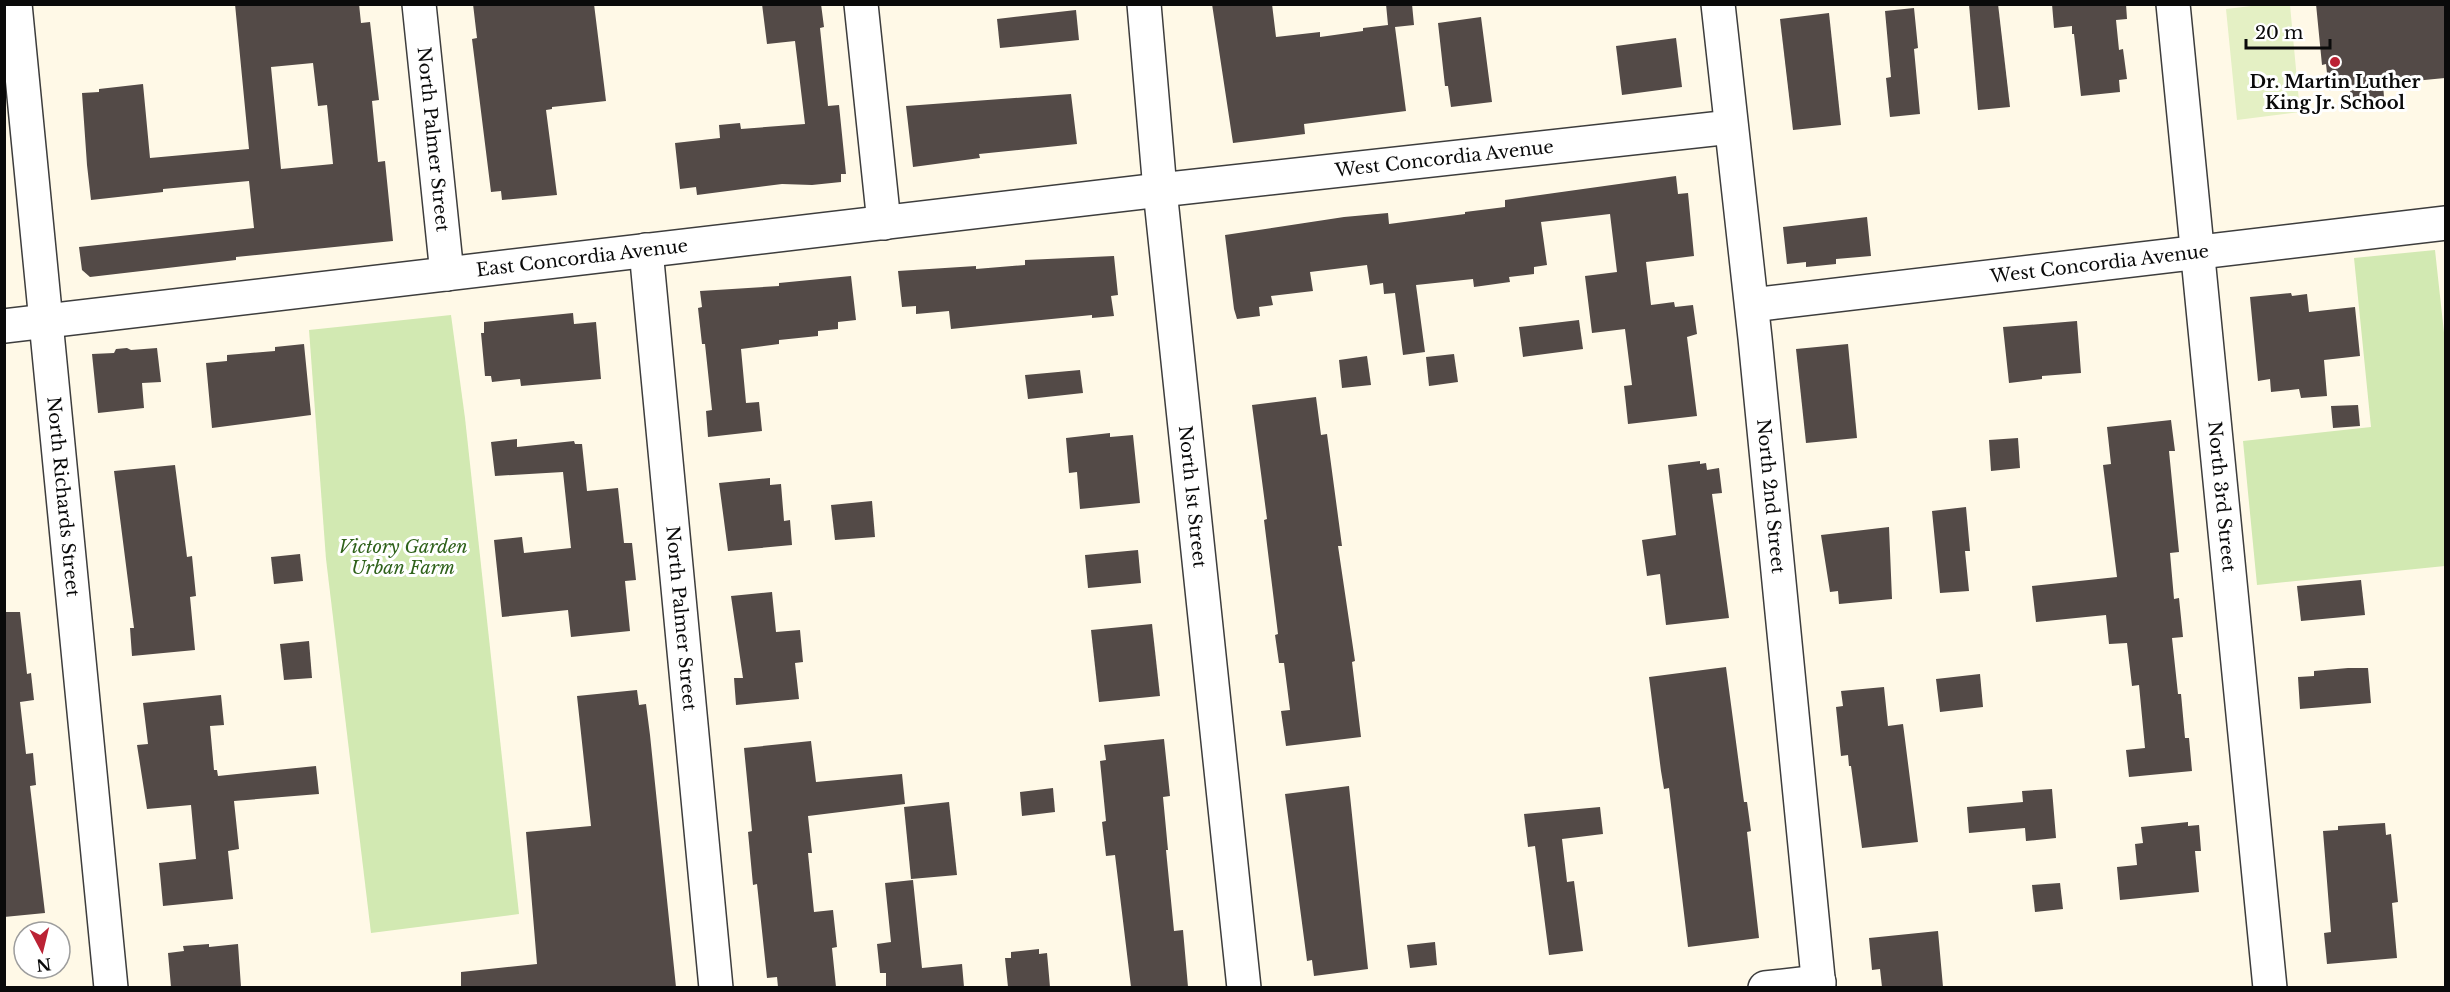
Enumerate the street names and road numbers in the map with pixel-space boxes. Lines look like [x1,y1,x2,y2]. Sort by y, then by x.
street label: North Palmer Street [413,46,454,233]
street label: West Concordia Avenue [1333,136,1555,182]
street label: East Concordia Avenue [475,235,689,281]
street label: West Concordia Avenue [1988,240,2210,288]
street label: North Richards Street [42,396,84,598]
street label: North 2nd Street [1752,418,1789,575]
street label: North 3rd Street [2203,420,2240,573]
street label: North 1st Street [1174,424,1211,569]
street label: North Palmer Street [661,525,701,712]

